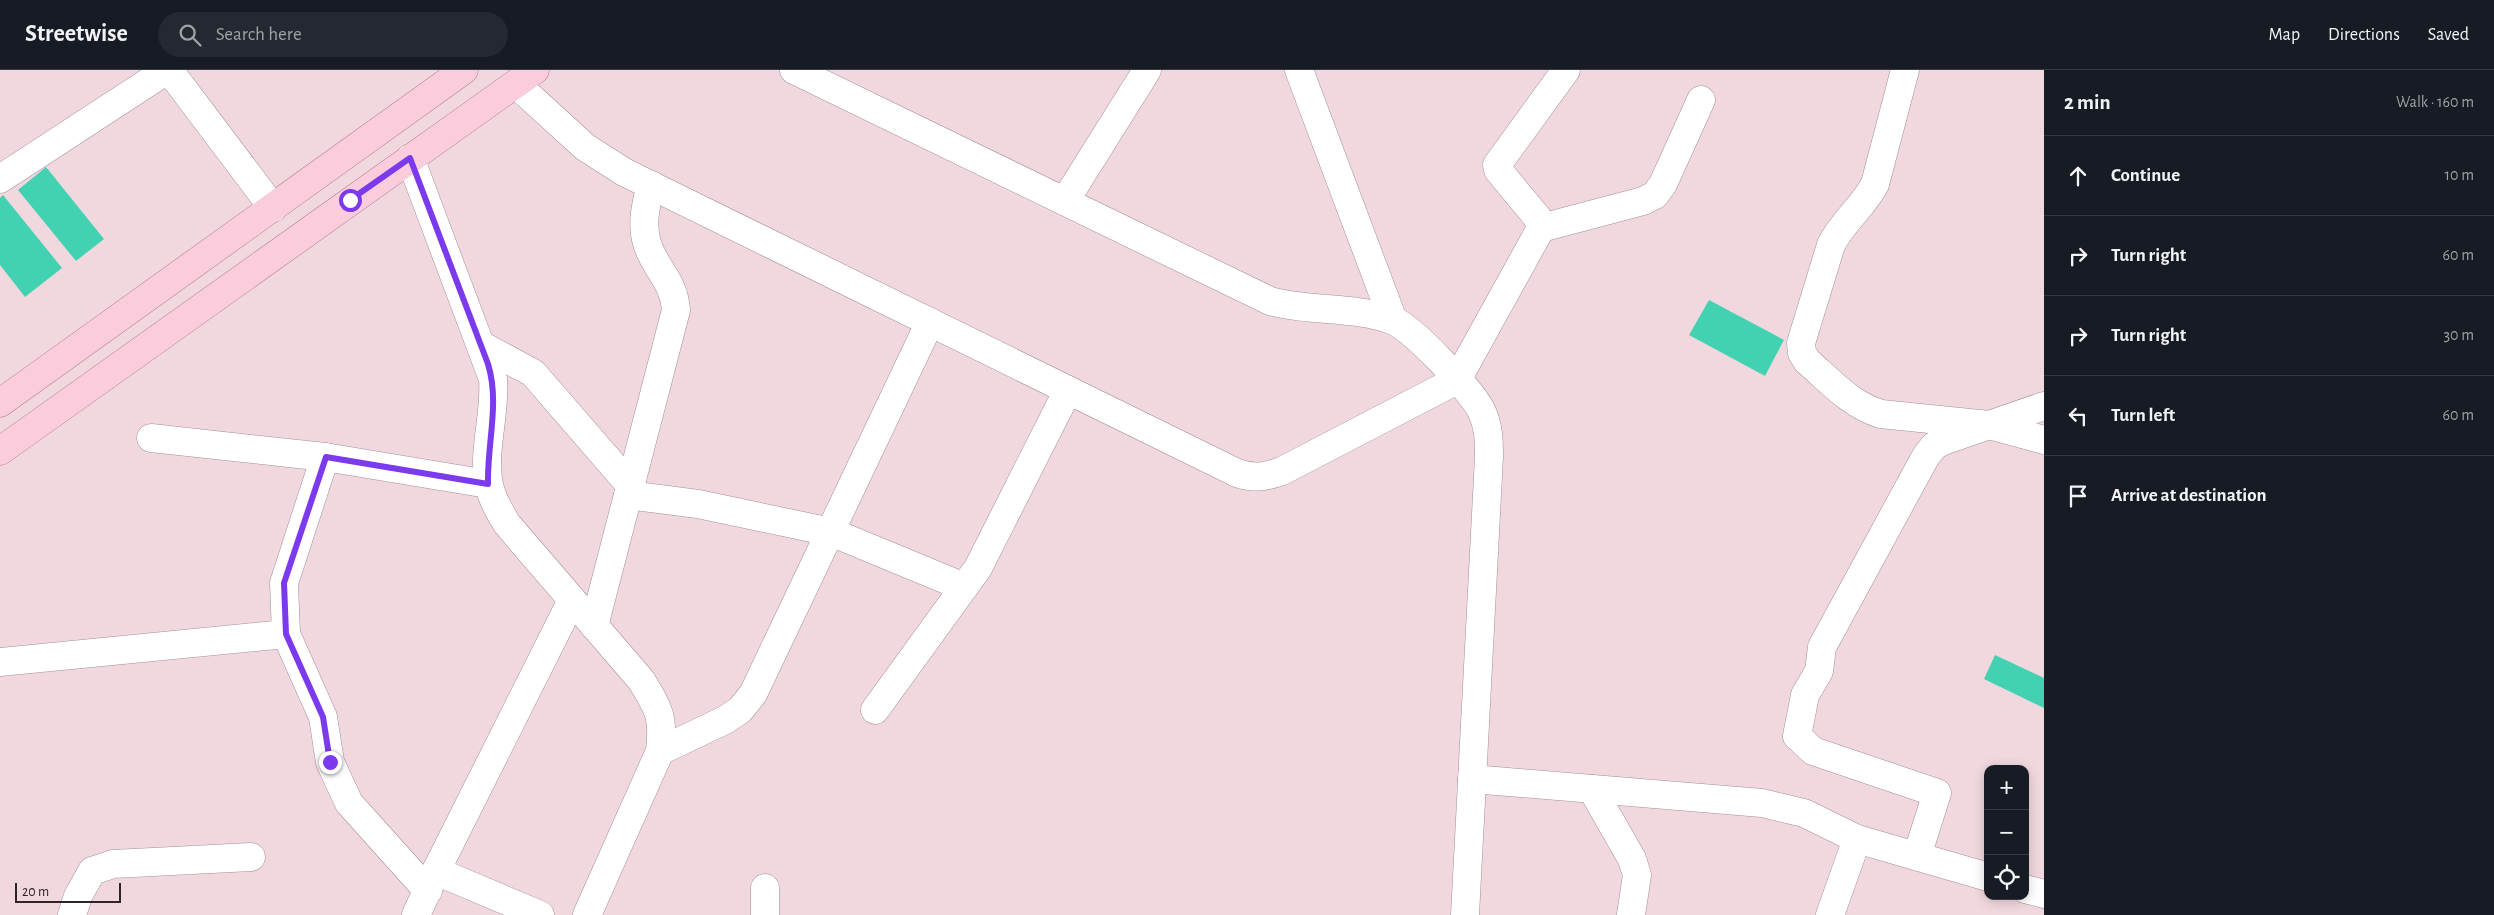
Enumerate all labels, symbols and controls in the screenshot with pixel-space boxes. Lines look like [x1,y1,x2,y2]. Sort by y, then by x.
search box [158,12,508,57]
icon: search [176,21,204,49]
text: Streetwise [25,22,128,46]
text: Search here [216,25,302,44]
text: Map [2269,26,2300,44]
text: Directions [2328,26,2400,44]
text: Saved [2428,26,2469,44]
text: 2 min [2064,92,2111,113]
text: Walk · 160 m [2396,94,2474,110]
icon: ahead [2064,162,2092,190]
text: Continue [2111,166,2180,185]
text: 10 m [2445,167,2474,183]
route start [339,189,362,212]
icon: right [2064,242,2092,270]
text: Turn right [2111,246,2186,265]
text: 60 m [2443,247,2474,263]
icon: right [2064,322,2092,350]
text: Turn right [2111,326,2186,345]
text: 30 m [2444,327,2474,343]
icon: left [2064,402,2092,430]
text: Turn left [2111,406,2175,425]
text: 60 m [2443,407,2474,423]
icon: arrive [2064,482,2092,510]
text: Arrive at destination [2111,486,2267,505]
route end [319,751,342,774]
map controls [1984,765,2029,900]
button: + [1984,765,2029,810]
button: − [1984,810,2029,855]
button: locate [1984,855,2029,900]
scale bar [15,880,121,903]
text: 20 m [22,885,49,899]

